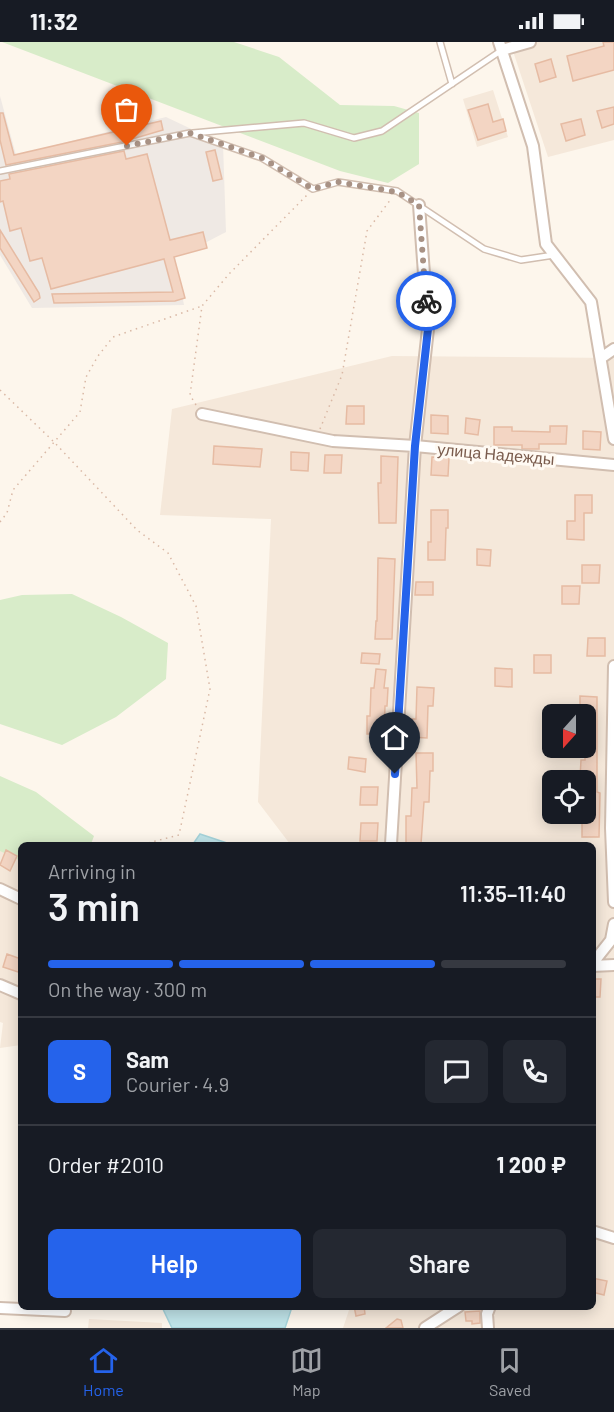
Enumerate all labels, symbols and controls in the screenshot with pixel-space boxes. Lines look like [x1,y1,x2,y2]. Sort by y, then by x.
text: 11:32 [30,8,78,34]
pin [101,84,152,146]
icon: bag [110,93,143,126]
courier [396,271,456,331]
icon: bike [410,285,443,318]
street label: улица Надежды [437,439,555,468]
north arrow [542,704,596,758]
map controls [542,704,596,824]
pin [369,712,420,774]
icon: home [378,721,411,754]
button: locate [542,770,596,824]
text: Arriving in [48,859,136,883]
text: 11:35–11:40 [460,880,566,906]
text: 3 min [48,882,140,929]
text: On the way · 300 m [48,977,207,1001]
button: chat [425,1040,488,1103]
button: phone [503,1040,566,1103]
text: Sam [126,1046,169,1072]
text: S [73,1058,86,1084]
text: Courier · 4.9 [126,1072,229,1096]
text: Order #2010 [48,1151,164,1177]
text: 1 200 ₽ [497,1151,566,1177]
button: Help [48,1229,301,1298]
button: Share [313,1229,566,1298]
tab: Home [83,1344,124,1399]
tab: Map [290,1344,323,1399]
tab: Saved [489,1344,531,1399]

